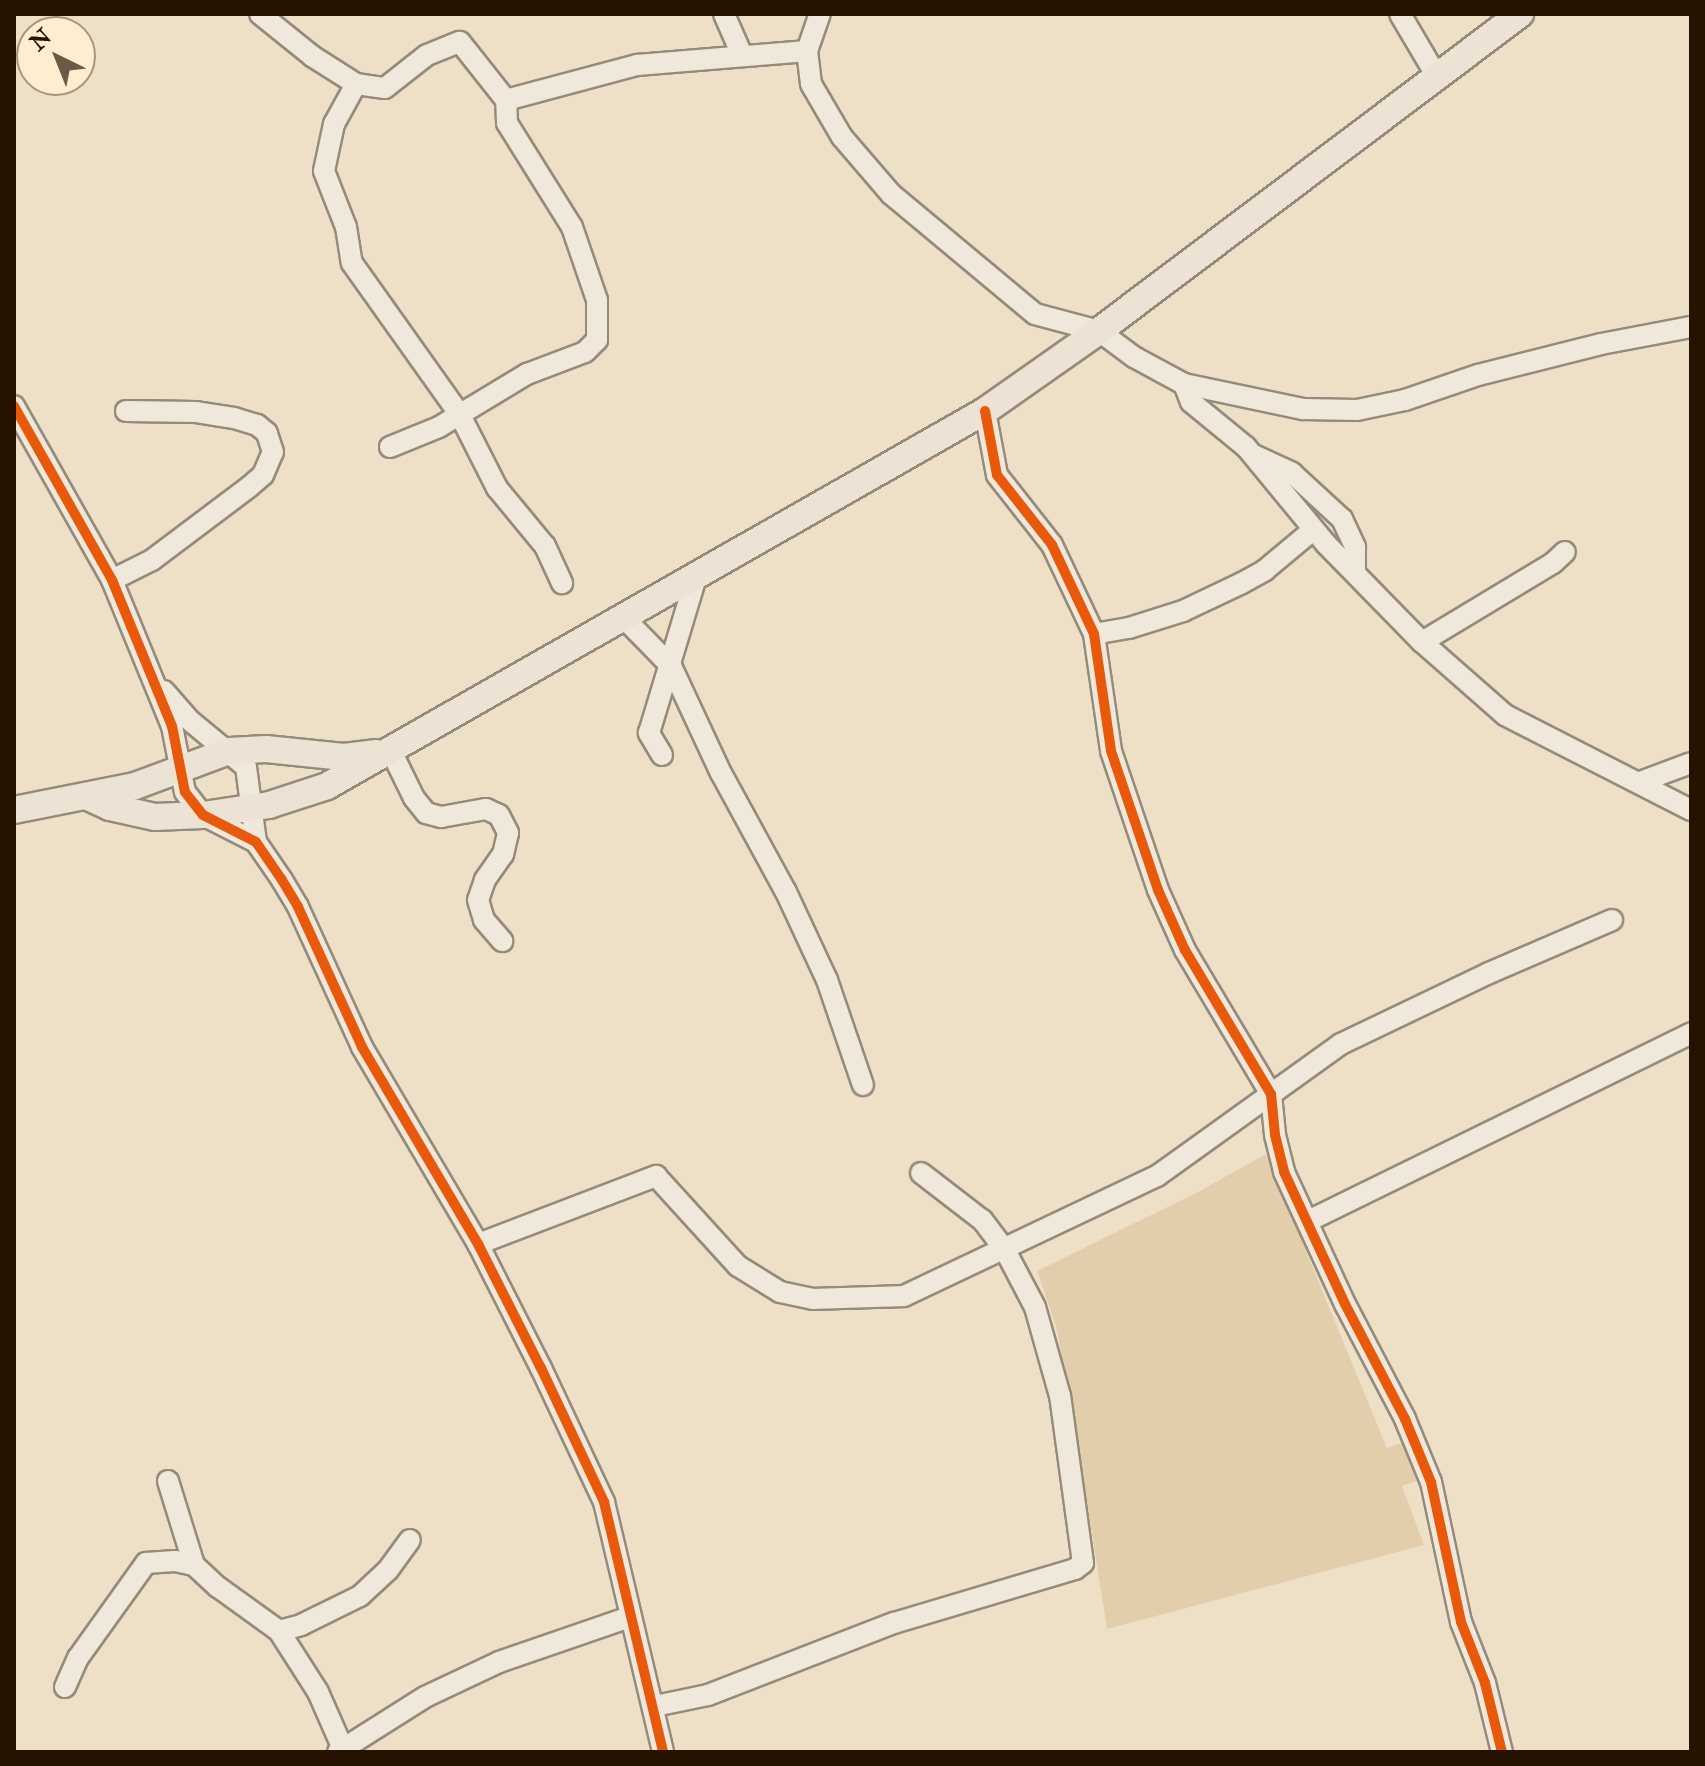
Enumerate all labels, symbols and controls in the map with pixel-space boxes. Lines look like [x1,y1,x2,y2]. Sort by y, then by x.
north arrow [16,16,96,96]
text: N [24,23,58,57]

